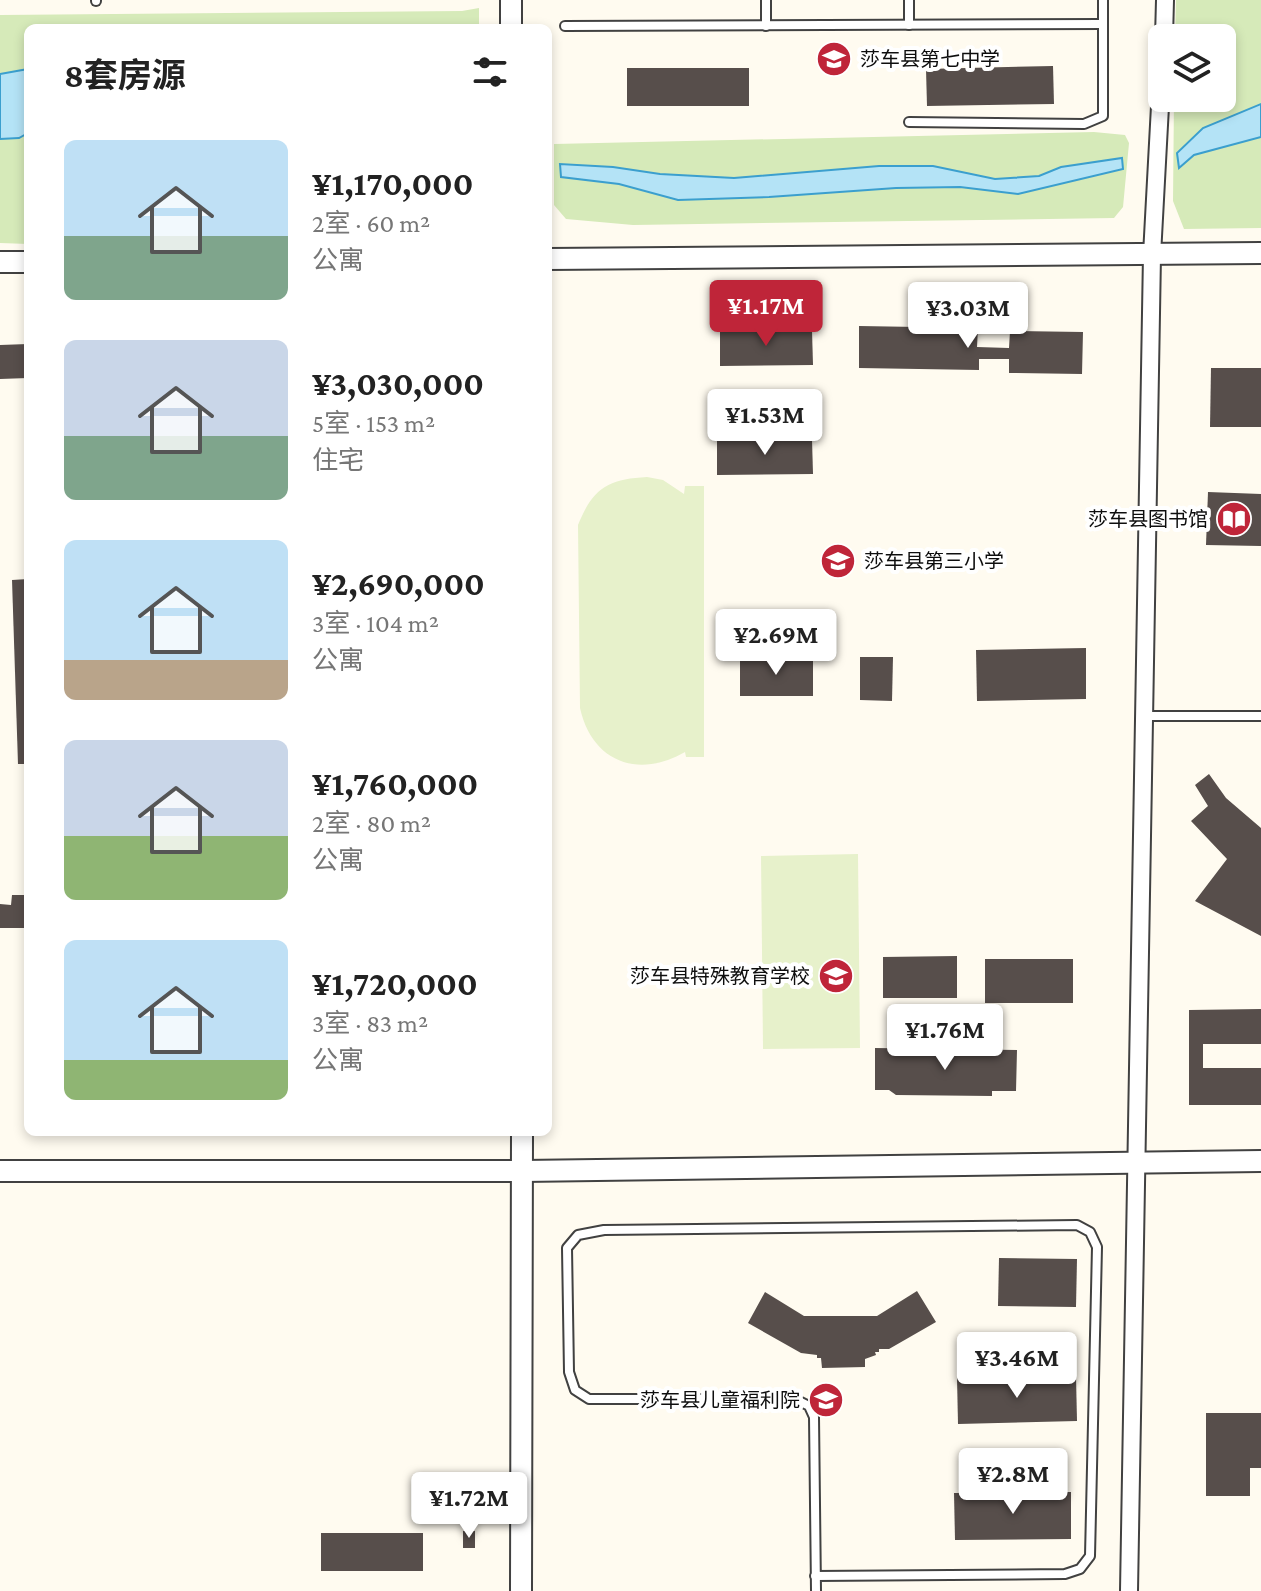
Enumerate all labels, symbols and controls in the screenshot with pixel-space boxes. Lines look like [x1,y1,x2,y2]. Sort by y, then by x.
map controls [1148,24,1236,112]
button: layers [1148,24,1236,112]
school or university icon: 莎车县第七中学 [815,40,853,78]
place label: 莎车县第七中学 [860,48,1000,70]
icon: filters [468,50,512,94]
text: 8套房源 [64,57,186,94]
text: ¥1,170,000 [312,165,473,202]
icon: home [128,172,224,268]
text: 2室 · 60 m² [312,209,430,238]
text: 公寓 [312,246,364,275]
pin: ¥1.17M [701,280,831,348]
pin: ¥3.03M [903,282,1033,350]
text: ¥1.17M [728,291,804,320]
text: ¥3.03M [926,293,1010,322]
text: ¥3,030,000 [312,365,484,402]
icon: home [128,372,224,468]
pin: ¥1.53M [700,389,830,457]
text: ¥1.53M [725,400,805,429]
text: 5室 · 153 m² [312,409,435,438]
text: 住宅 [312,446,364,475]
library icon: 莎车县图书馆 [1215,500,1253,538]
place label: 莎车县图书馆 [1088,508,1208,530]
school or university icon: 莎车县第三小学 [819,542,857,580]
place label: 莎车县第三小学 [864,550,1004,572]
text: ¥2,690,000 [312,565,485,602]
icon: home [128,572,224,668]
text: 3室 · 104 m² [312,609,439,638]
pin: ¥2.69M [711,609,841,677]
text: ¥2.69M [734,620,818,649]
text: 公寓 [312,646,364,675]
text: ¥1,760,000 [312,765,478,802]
icon: home [128,772,224,868]
text: 2室 · 80 m² [312,809,431,838]
text: 公寓 [312,846,364,875]
school or university icon: 莎车县特殊教育学校 [817,957,855,995]
text: ¥1,720,000 [312,965,478,1002]
place label: 莎车县特殊教育学校 [630,965,810,987]
icon: home [128,972,224,1068]
pin: ¥1.76M [880,1004,1010,1072]
text: 3室 · 83 m² [312,1009,428,1038]
text: ¥1.76M [905,1015,985,1044]
text: 公寓 [312,1046,364,1075]
pin: ¥3.46M [952,1332,1082,1400]
text: ¥3.46M [975,1343,1059,1372]
school or university icon: 莎车县儿童福利院 [807,1381,845,1419]
place label: 莎车县儿童福利院 [640,1389,800,1411]
pin: ¥2.8M [957,1448,1069,1516]
text: ¥2.8M [977,1459,1049,1488]
pin: ¥1.72M [404,1472,534,1540]
text: ¥1.72M [429,1483,509,1512]

